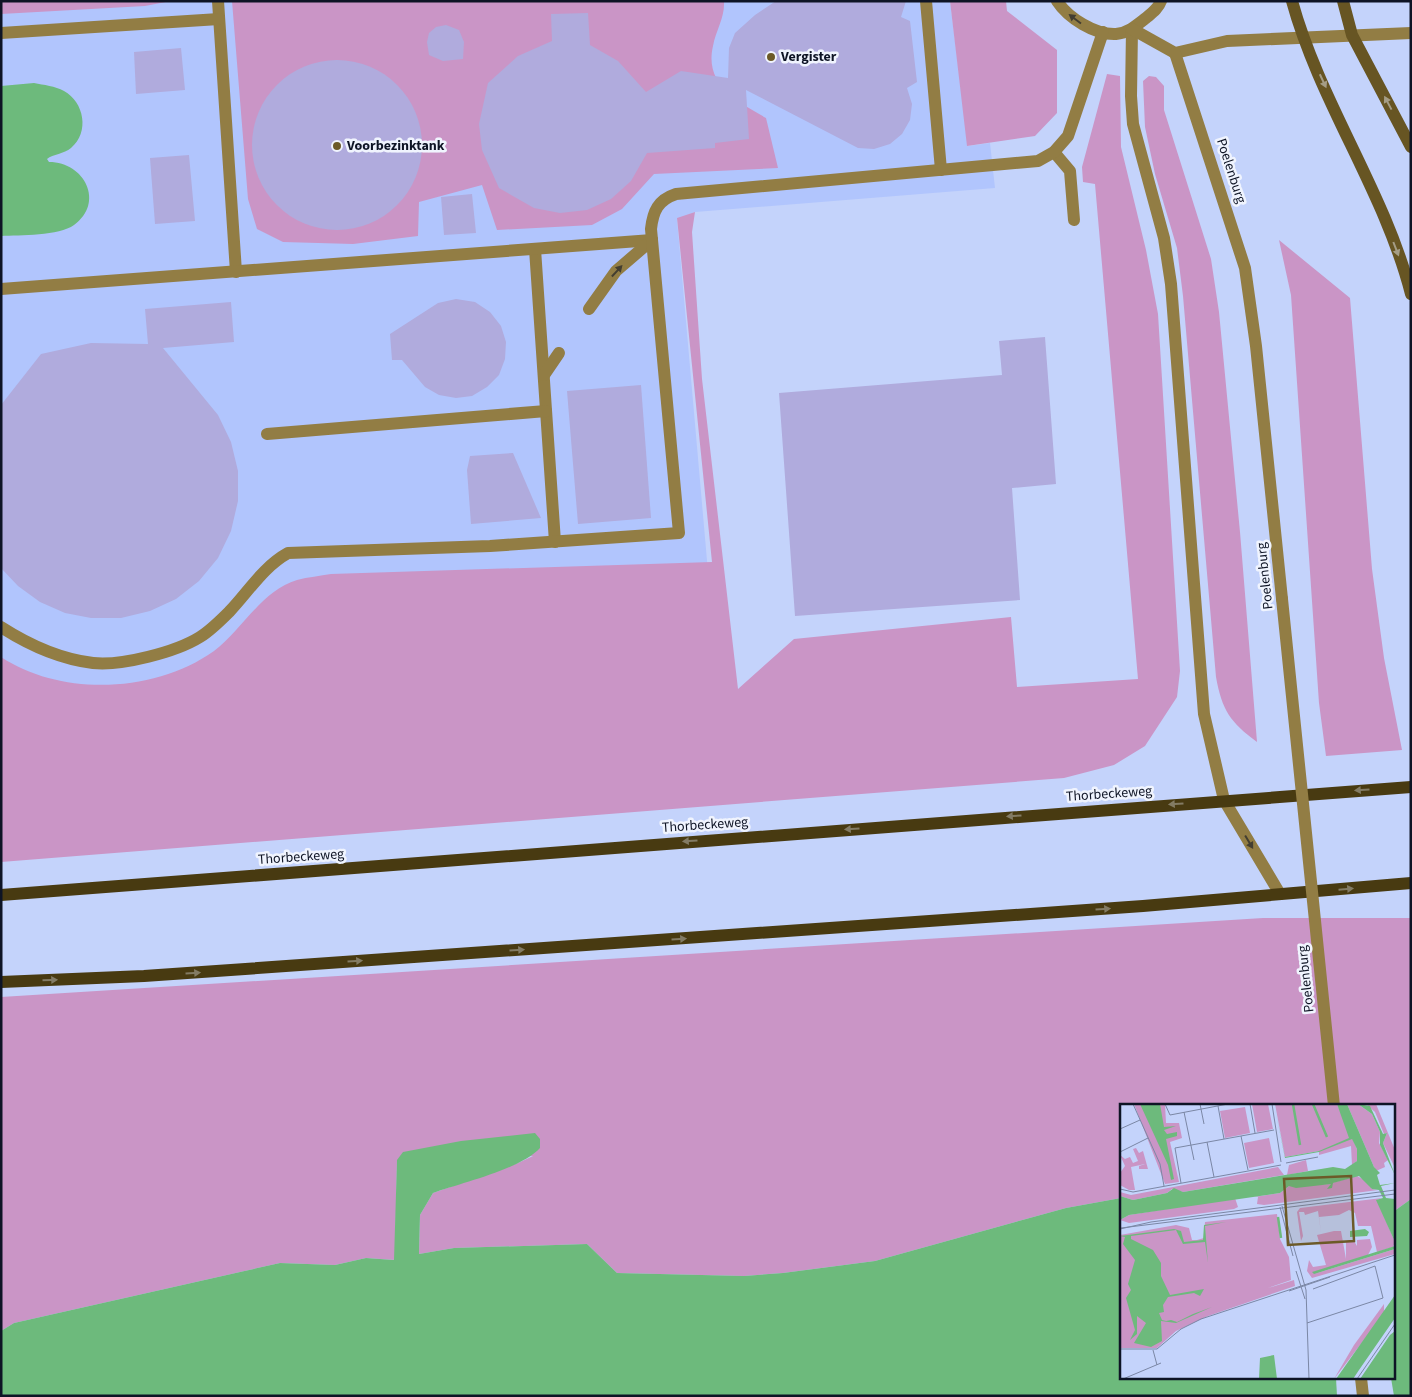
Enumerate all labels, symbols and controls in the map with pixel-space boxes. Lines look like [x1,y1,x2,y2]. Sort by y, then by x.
one-way arrow [1069,14,1082,25]
place label: Vergister [780,47,837,67]
marker: Vergister [765,51,777,63]
one-way arrow [1319,74,1327,88]
one-way arrow [1384,97,1393,110]
place label: Voorbezinktank [346,136,445,156]
street label: Poelenburg [1211,136,1251,206]
marker: Voorbezinktank [331,140,343,152]
one-way arrow [1392,242,1400,257]
one-way arrow [611,266,623,278]
street label: Poelenburg [1252,541,1278,611]
street label: Thorbeckeweg [1065,781,1153,807]
one-way arrow [1354,787,1370,795]
one-way arrow [1167,800,1183,808]
street label: Thorbeckeweg [661,812,749,838]
one-way arrow [1005,813,1021,821]
one-way arrow [843,825,859,833]
one-way arrow [1244,835,1253,848]
one-way arrow [681,838,697,846]
street label: Thorbeckeweg [257,844,345,870]
one-way arrow [1338,884,1354,892]
one-way arrow [1095,904,1111,912]
one-way arrow [672,934,688,942]
street label: Poelenburg [1293,944,1319,1014]
one-way arrow [509,946,525,954]
one-way arrow [347,957,363,965]
one-way arrow [185,968,201,976]
one-way arrow [42,976,58,984]
inset map [1120,1104,1394,1380]

